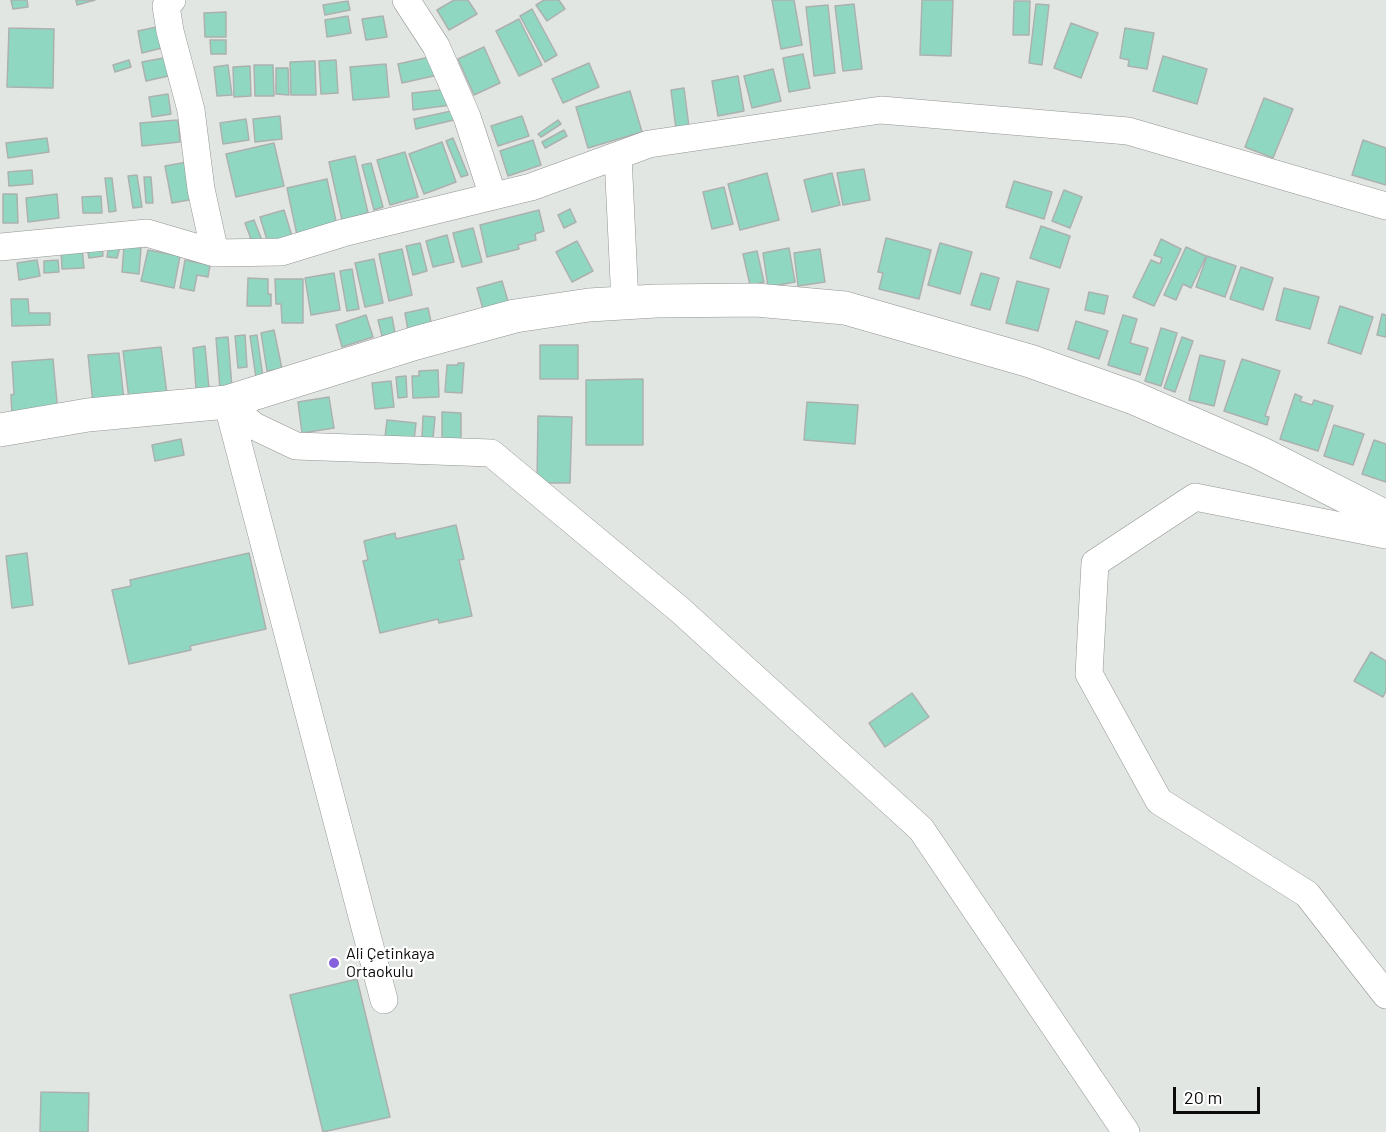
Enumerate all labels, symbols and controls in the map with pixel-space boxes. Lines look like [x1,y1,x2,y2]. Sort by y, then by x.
place label: Ali Çetinkaya Ortaokulu [346,944,435,982]
marker: Ali Çetinkaya Ortaokulu [327,956,341,970]
scale bar [1176,1075,1263,1113]
text: 20 m [1184,1086,1222,1108]

